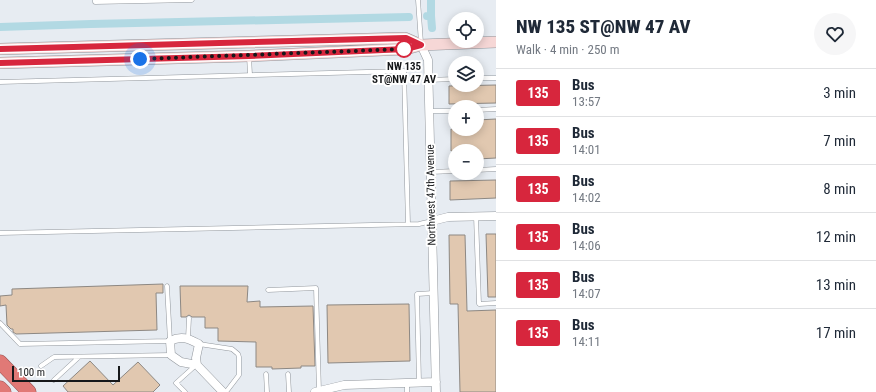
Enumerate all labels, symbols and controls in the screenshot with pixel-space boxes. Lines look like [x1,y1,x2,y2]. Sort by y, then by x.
map controls [448,12,484,180]
button: locate [448,12,484,48]
button: heart [814,13,856,55]
text: NW 135 ST@NW 47 AV [516,15,690,38]
marker: NW 135 ST@NW 47 AV [395,40,413,58]
text: Walk · 4 min · 250 m [516,42,620,57]
your location [130,49,150,69]
button: layers [448,56,484,92]
place label: NW 135 ST@NW 47 AV [372,60,437,86]
text: Bus [572,76,595,94]
text: 3 min [823,84,856,102]
text: 135 [527,85,549,101]
text: 13:57 [572,94,601,109]
button: + [448,100,484,136]
text: Bus [572,124,595,142]
text: 7 min [823,132,856,150]
text: 135 [527,133,549,149]
text: 14:01 [572,142,601,157]
street label: Northwest 47th Avenue [424,144,438,246]
button: − [448,144,484,180]
text: Bus [572,172,595,190]
text: 8 min [823,180,856,198]
text: 135 [527,181,549,197]
text: 14:02 [572,190,601,205]
text: Bus [572,220,595,238]
text: 12 min [816,228,856,246]
text: 135 [527,229,549,245]
text: 14:06 [572,238,601,253]
text: Bus [572,268,595,286]
text: 13 min [816,276,856,294]
text: 135 [527,277,549,293]
text: 14:07 [572,286,601,301]
text: Bus [572,316,595,334]
text: 17 min [816,324,856,342]
text: 135 [527,325,549,341]
text: 14:11 [572,334,601,349]
scale bar [12,364,120,383]
text: 100 m [18,366,45,379]

